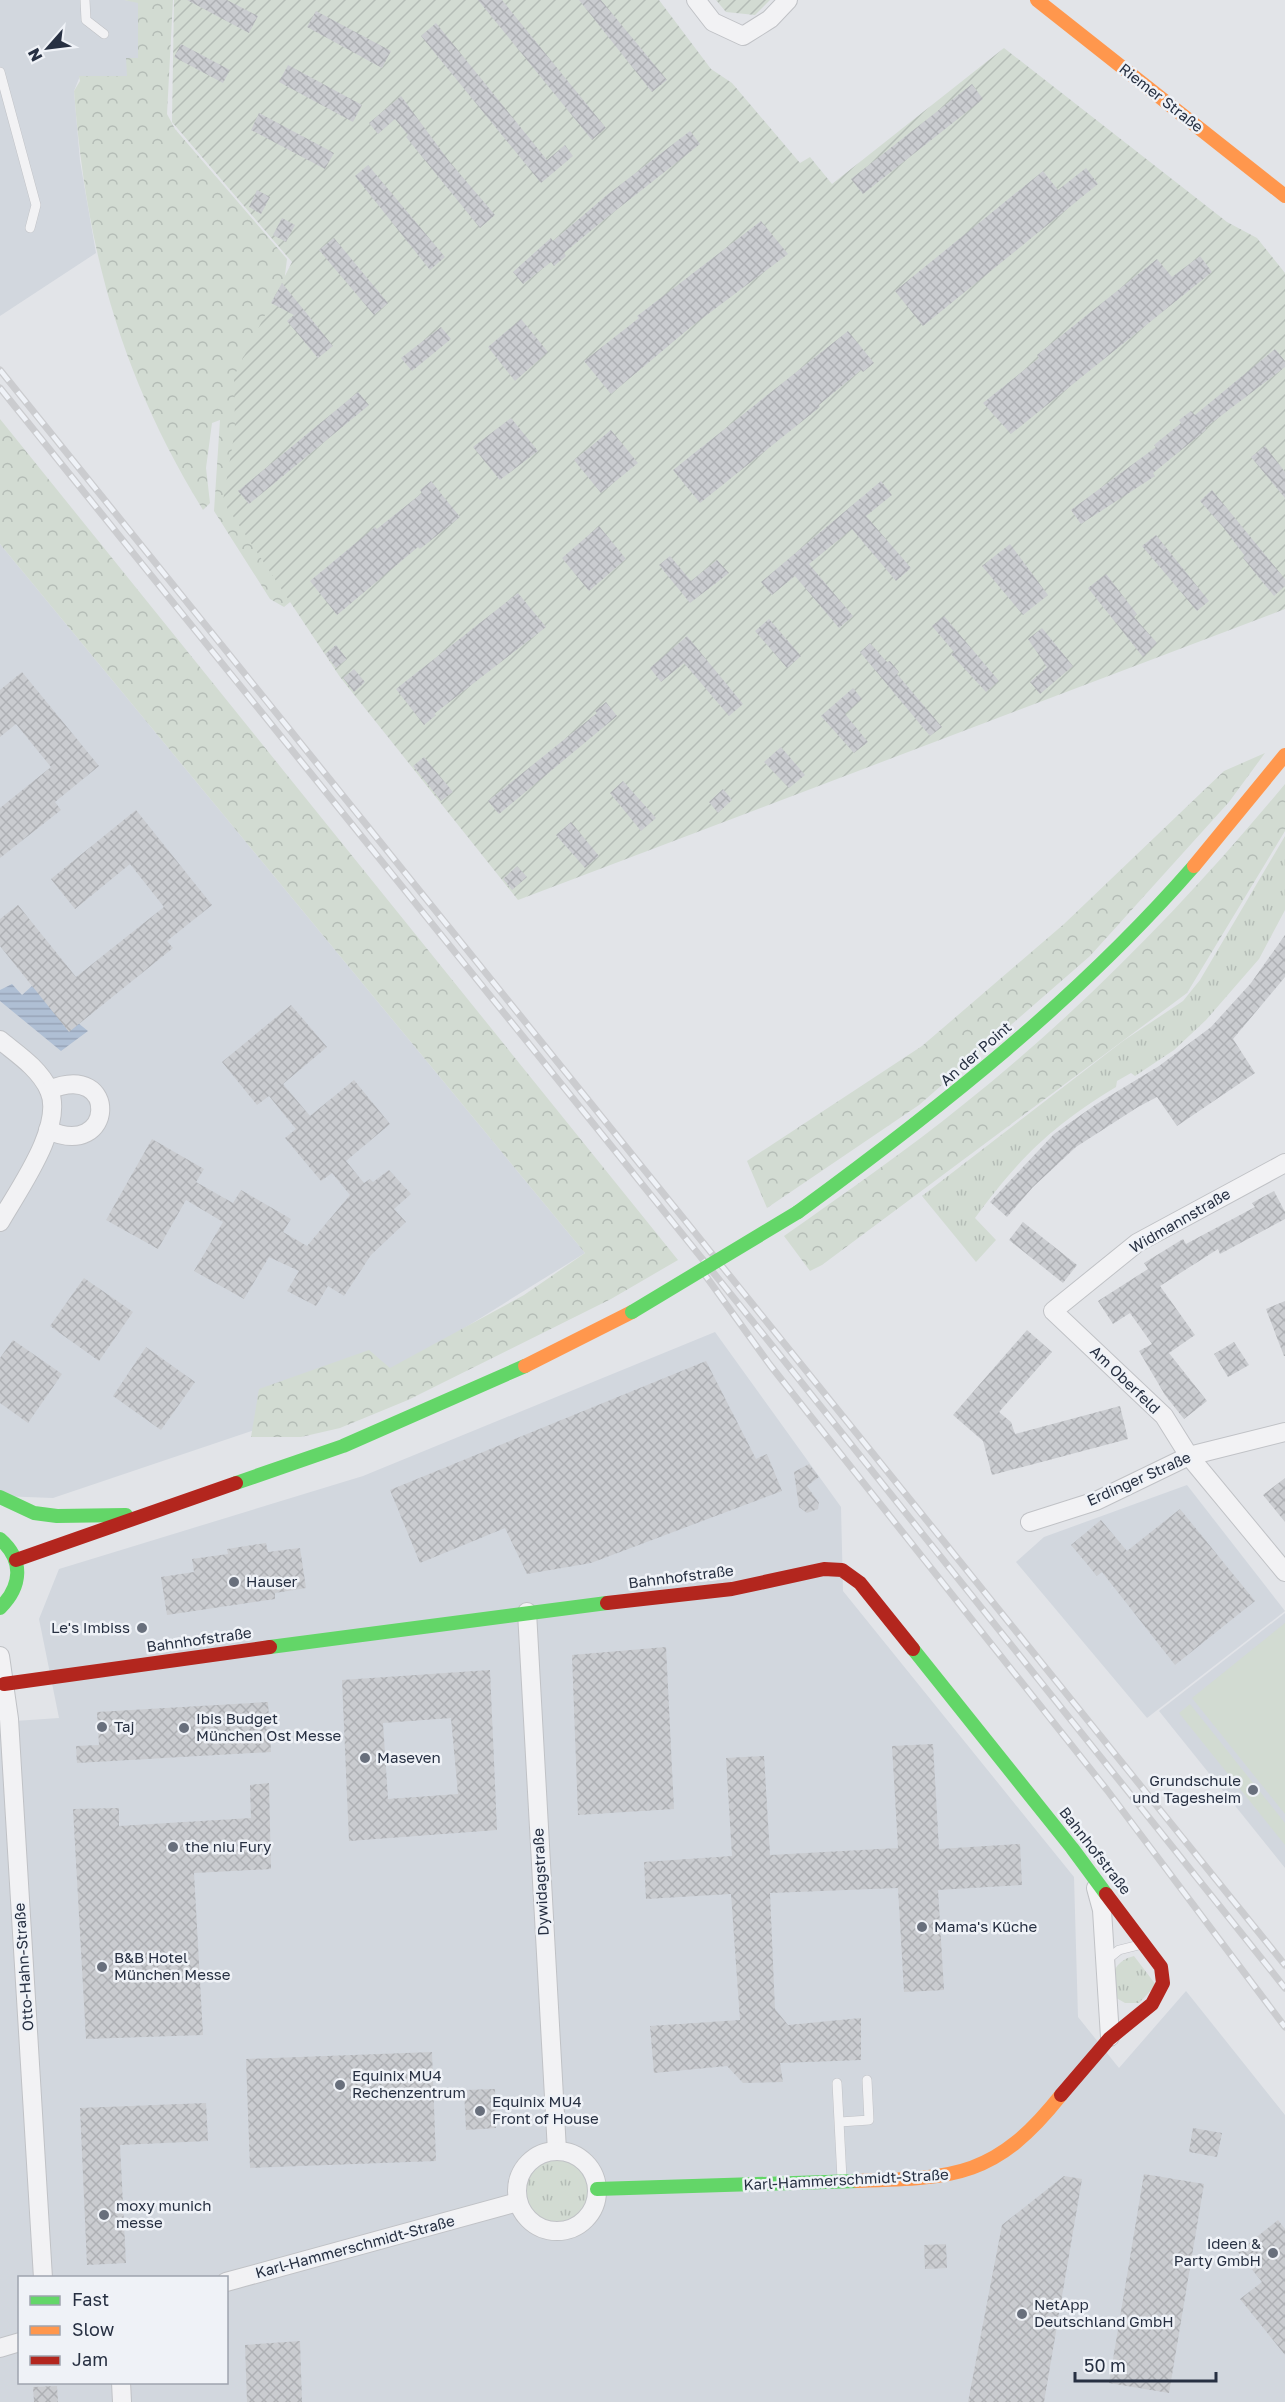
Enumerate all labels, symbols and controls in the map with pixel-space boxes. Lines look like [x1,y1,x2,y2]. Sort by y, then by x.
north arrow [18,18,78,78]
text: N [23,45,46,65]
street label: Riemer Straße [1116,59,1207,136]
street label: An der Point [936,1017,1015,1089]
street label: Widmannstraße [1126,1184,1233,1256]
street label: Am Oberfeld [1087,1341,1164,1417]
street label: Erdinger Straße [1084,1447,1194,1509]
street label: Bahnhofstraße [627,1561,735,1591]
place label: Hauser [246,1572,298,1590]
marker: Hauser [227,1575,241,1589]
place label: Le's Imbiss [51,1618,130,1636]
marker: Le's Imbiss [135,1621,149,1635]
street label: Bahnhofstraße [145,1623,253,1655]
place label: Ibis Budget München Ost Messe [196,1709,342,1744]
place label: Taj [114,1717,134,1735]
marker: Taj [95,1720,109,1734]
marker: Ibis Budget München Ost Messe [177,1721,191,1735]
place label: Maseven [377,1748,441,1766]
marker: Maseven [358,1751,372,1765]
place label: Grundschule und Tagesheim [1132,1771,1241,1806]
marker: Grundschule und Tagesheim [1246,1783,1260,1797]
street label: Bahnhofstraße [1056,1803,1136,1898]
street label: Dywidagstraße [528,1827,552,1936]
place label: the niu Fury [185,1837,272,1855]
marker: the niu Fury [166,1840,180,1854]
street label: Otto-Hahn-Straße [10,1902,36,2032]
place label: Mama's Küche [934,1917,1038,1935]
marker: Mama's Küche [915,1920,929,1934]
place label: B&B Hotel München Messe [114,1948,231,1983]
marker: B&B Hotel München Messe [95,1960,109,1974]
place label: Equinix MU4 Rechenzentrum [352,2066,466,2101]
marker: Equinix MU4 Rechenzentrum [333,2078,347,2092]
place label: Equinix MU4 Front of House [492,2092,599,2127]
marker: Equinix MU4 Front of House [473,2104,487,2118]
street label: Karl-Hammerschmidt-Straße [743,2165,949,2193]
place label: moxy munich messe [116,2196,212,2231]
marker: moxy munich messe [97,2208,111,2222]
street label: Karl-Hammerschmidt-Straße [253,2211,457,2281]
place label: Ideen & Party GmbH [1174,2234,1261,2269]
marker: Ideen & Party GmbH [1266,2246,1280,2260]
legend [18,2276,228,2384]
text: Fast [72,2288,109,2310]
place label: NetApp Deutschland GmbH [1034,2295,1174,2330]
marker: NetApp Deutschland GmbH [1015,2307,1029,2321]
text: Slow [72,2318,115,2340]
scale bar [1075,2345,1216,2383]
text: Jam [72,2348,108,2370]
text: 50 m [1084,2354,1126,2376]

